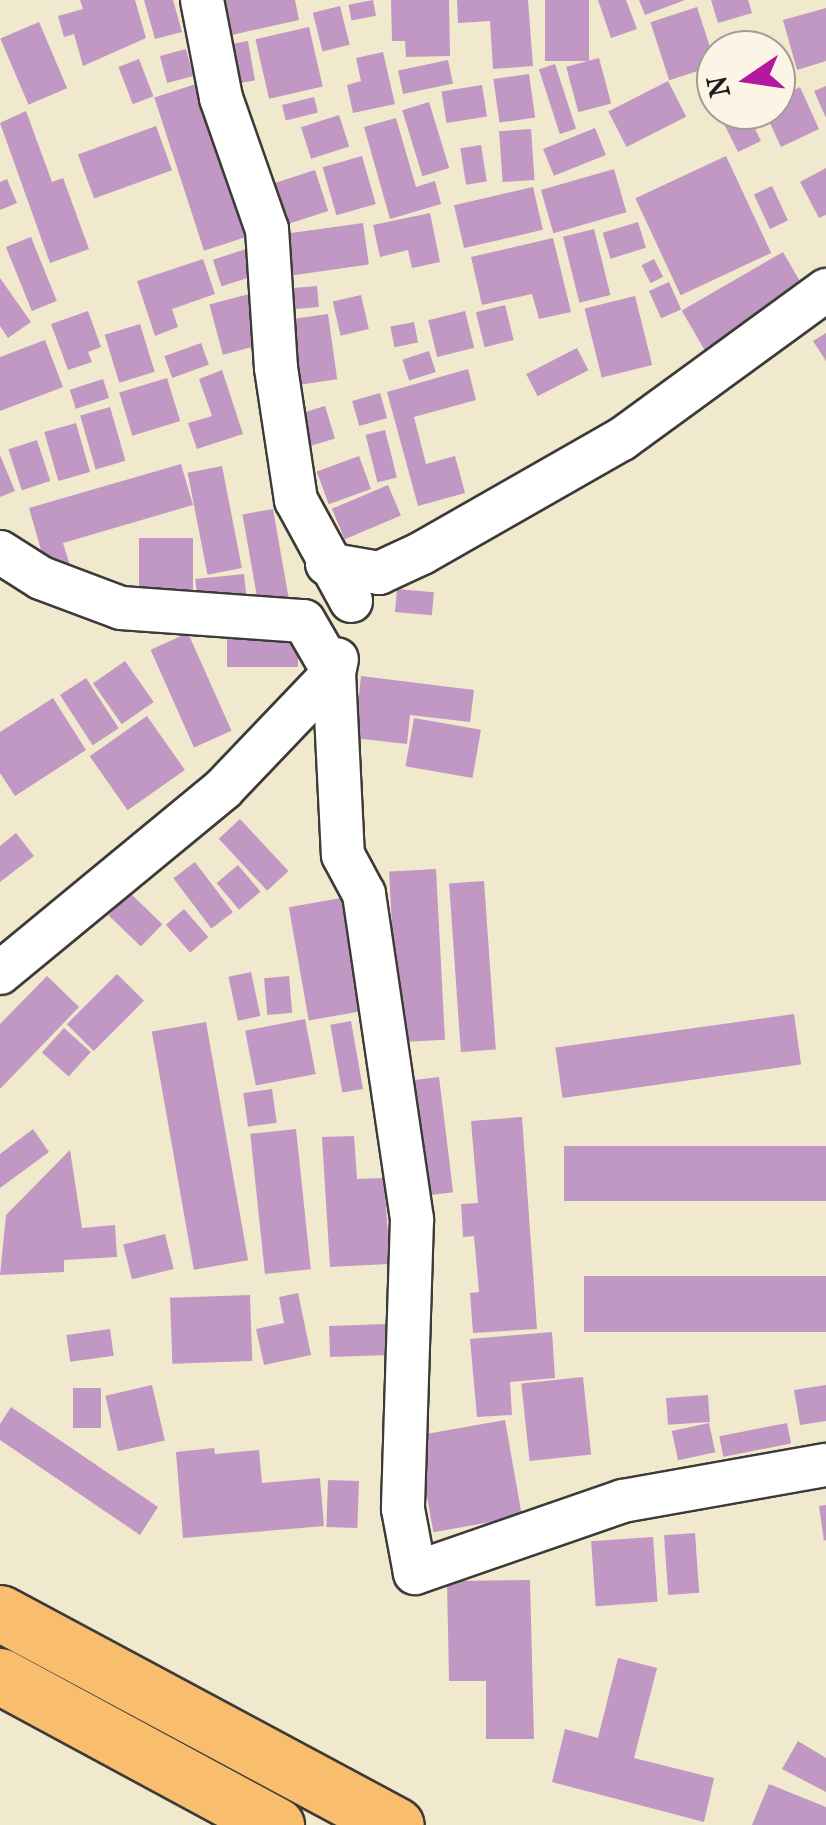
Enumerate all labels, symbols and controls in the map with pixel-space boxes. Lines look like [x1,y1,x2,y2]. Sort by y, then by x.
north arrow [696,30,796,130]
text: N [700,72,737,100]

